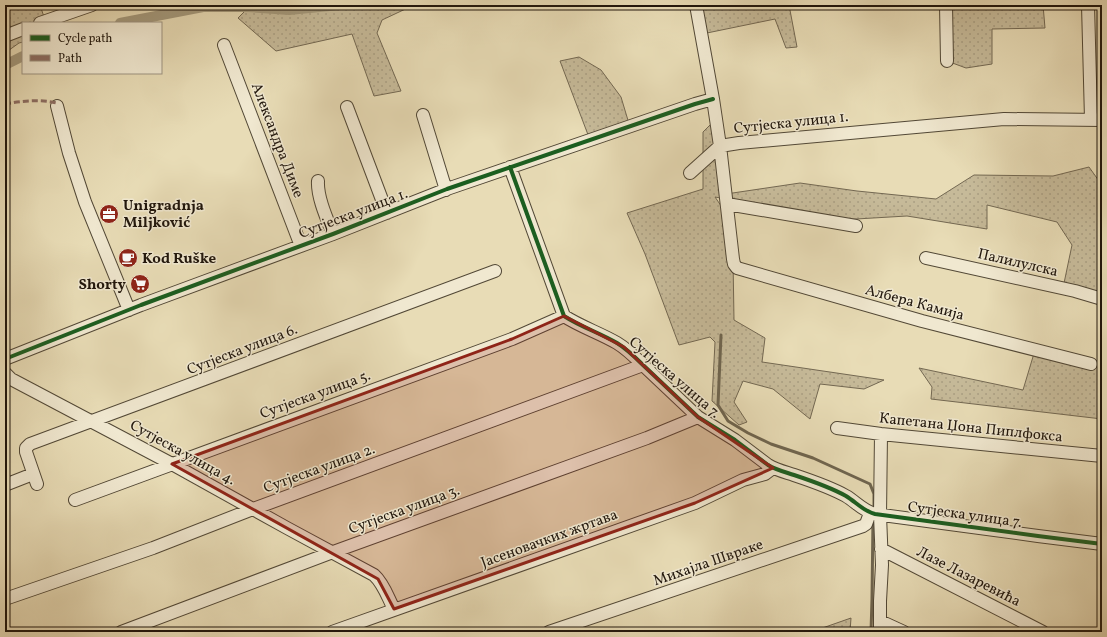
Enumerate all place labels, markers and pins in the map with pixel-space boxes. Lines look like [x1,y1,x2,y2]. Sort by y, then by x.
place label: Unigradnja Miljković [123,196,204,234]
office icon: Unigradnja Miljković [98,203,120,225]
cafe icon: Kod Ruške [117,247,139,269]
place label: Kod Ruške [142,249,217,270]
supermarket icon: Shorty [129,273,151,295]
place label: Shorty [78,275,127,296]

